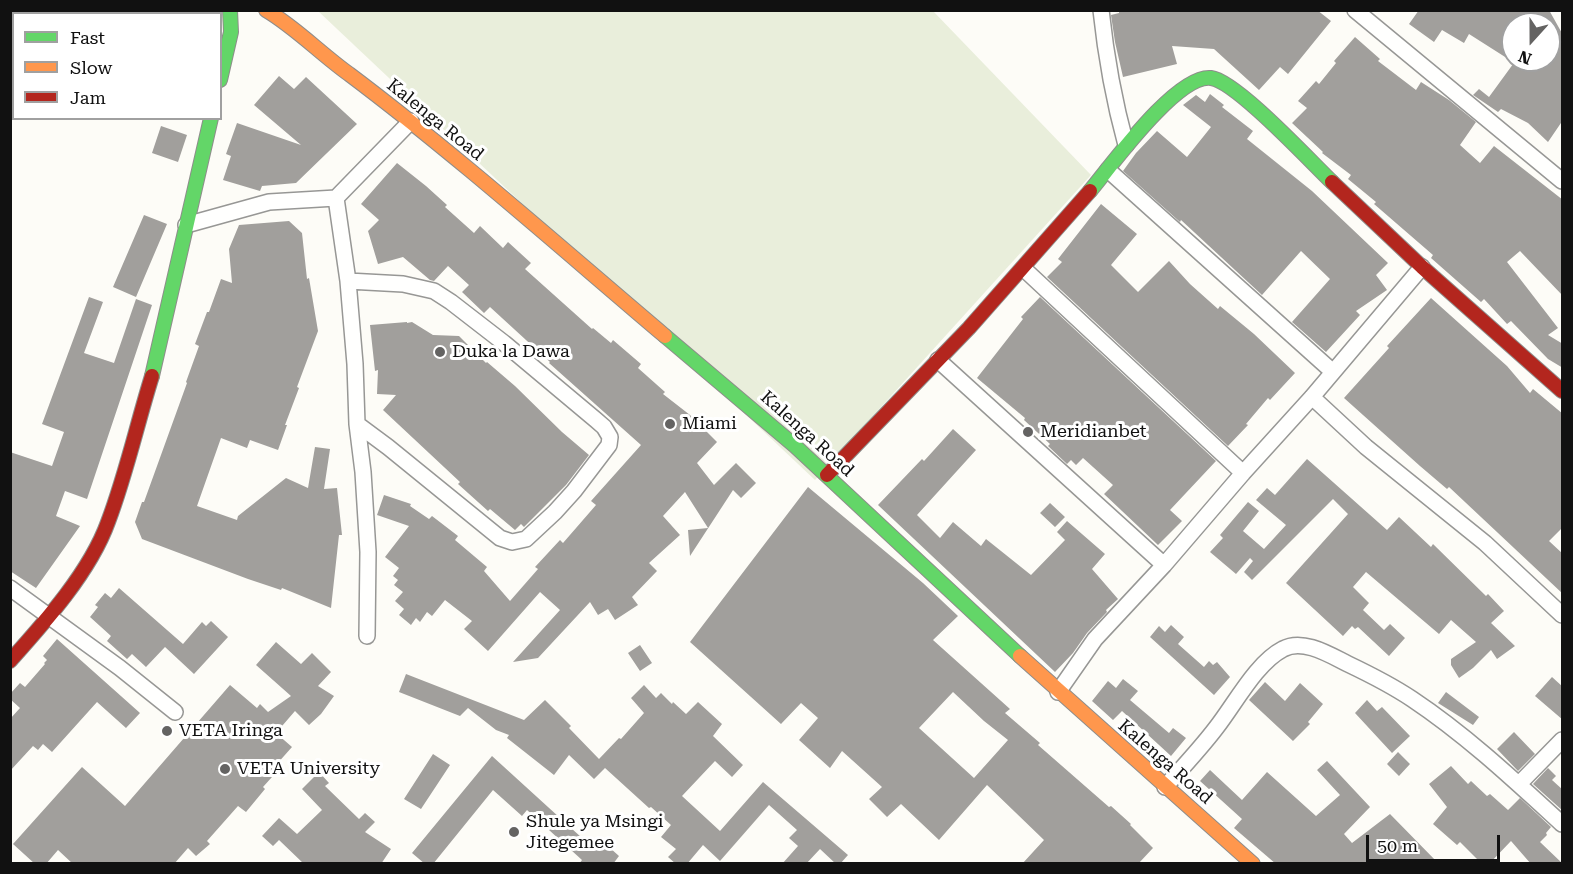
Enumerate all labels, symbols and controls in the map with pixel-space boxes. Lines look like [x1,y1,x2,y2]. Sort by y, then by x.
legend [12,12,222,120]
north arrow [1501,12,1561,72]
text: Fast [70,27,105,48]
text: N [1516,46,1534,68]
text: Slow [70,57,112,78]
street label: Kalenga Road [382,74,488,166]
text: Jam [70,87,106,108]
place label: Duka la Dawa [452,341,570,363]
marker: Duka la Dawa [433,345,447,359]
street label: Kalenga Road [756,386,858,482]
place label: Miami [682,413,737,435]
marker: Miami [663,417,677,431]
place label: Meridianbet [1040,421,1147,443]
marker: Meridianbet [1021,425,1035,439]
street label: Kalenga Road [1113,715,1217,809]
place label: VETA Iringa [179,720,283,742]
marker: VETA Iringa [160,724,174,738]
place label: VETA University [237,758,380,780]
marker: VETA University [218,762,232,776]
place label: Shule ya Msingi Jitegemee [526,811,664,854]
scale bar [1369,823,1502,861]
marker: Shule ya Msingi Jitegemee [507,825,521,839]
text: 50 m [1377,835,1418,856]

